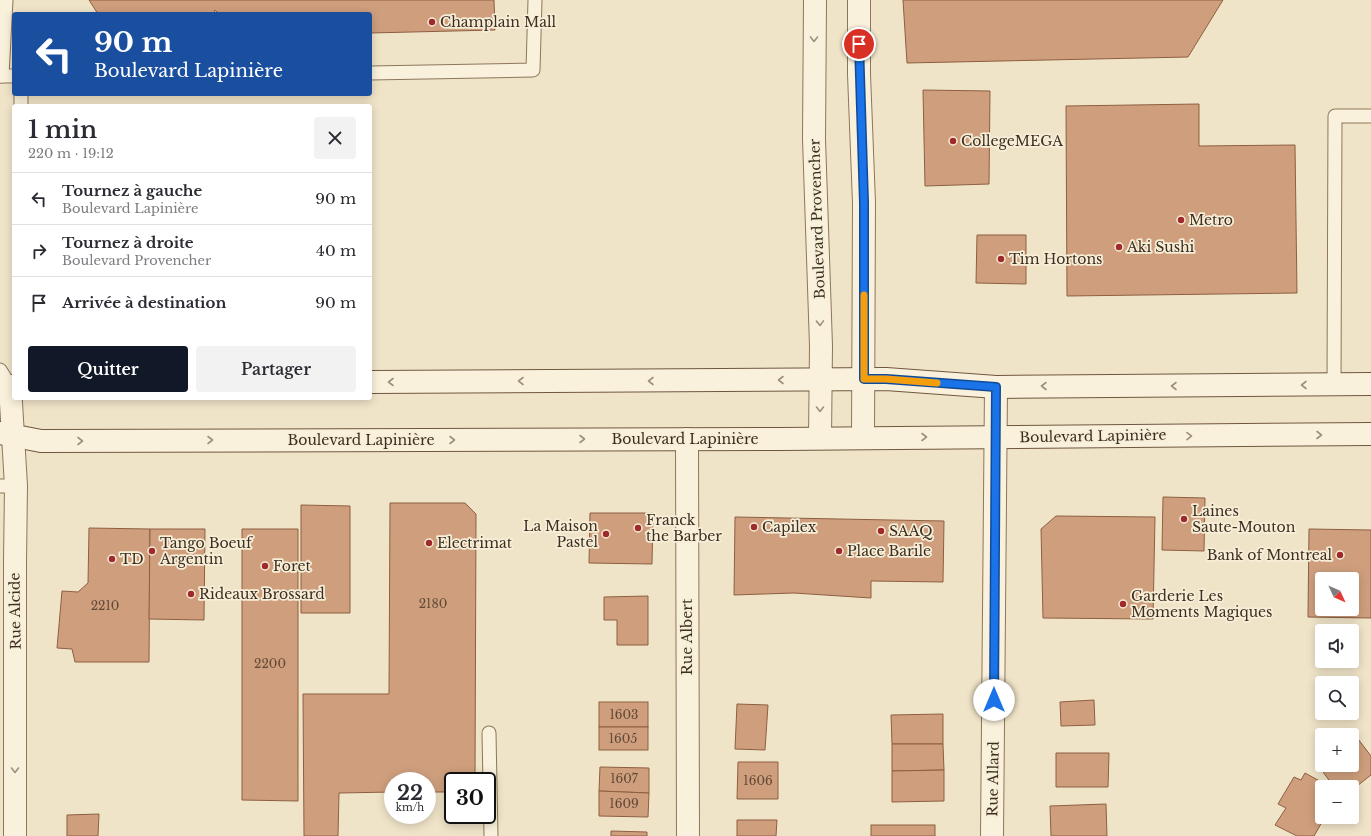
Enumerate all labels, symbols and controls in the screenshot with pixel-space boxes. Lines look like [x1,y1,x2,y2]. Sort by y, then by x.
place label: Champlain Mall [440,13,556,31]
marker: Champlain Mall [427,17,437,27]
text: 90 m [94,25,172,60]
pin [842,27,876,61]
icon: left [28,28,80,80]
icon: arrive [848,33,870,55]
one-way arrow [810,36,818,42]
text: Boulevard Lapinière [94,60,283,82]
text: 1 min [28,115,97,144]
button: close [314,117,356,159]
place label: CollegeMEGA [961,132,1063,150]
marker: CollegeMEGA [948,136,958,146]
street label: Boulevard Provencher [805,138,829,300]
text: 220 m · 19:12 [28,145,114,162]
text: Tournez à gauche [62,181,202,200]
icon: left [28,188,50,210]
text: 90 m [315,189,356,208]
text: Boulevard Lapinière [62,200,199,217]
place label: Metro [1189,211,1233,229]
marker: Metro [1176,215,1186,225]
text: Tournez à droite [62,233,194,252]
place label: Aki Sushi [1126,238,1195,256]
icon: right [28,240,50,262]
text: 40 m [316,241,356,260]
marker: Aki Sushi [1114,242,1124,252]
place label: Tim Hortons [1009,250,1102,268]
text: Boulevard Provencher [62,252,211,269]
marker: Tim Hortons [996,254,1006,264]
icon: arrive [28,292,50,314]
text: Arrivée à destination [62,293,226,312]
text: 90 m [315,293,356,312]
one-way arrow [816,320,824,326]
button: Quitter [28,346,188,392]
button: Partager [196,346,356,392]
one-way arrow [778,376,784,384]
one-way arrow [518,377,524,385]
one-way arrow [648,377,654,385]
one-way arrow [388,378,394,386]
one-way arrow [1301,381,1307,389]
one-way arrow [1041,382,1047,390]
one-way arrow [1171,382,1177,390]
one-way arrow [816,406,824,412]
street label: Boulevard Lapinière [1019,426,1167,446]
street label: Boulevard Lapinière [611,430,759,448]
street label: Boulevard Lapinière [287,431,435,449]
one-way arrow [1316,431,1322,439]
one-way arrow [1186,432,1192,440]
one-way arrow [921,433,927,442]
one-way arrow [579,435,585,443]
one-way arrow [207,436,213,444]
one-way arrow [449,436,455,444]
one-way arrow [77,437,83,445]
place label: Laines Saute-Mouton [1192,502,1296,536]
place label: Franck the Barber [646,511,722,545]
marker: Laines Saute-Mouton [1179,514,1189,524]
place label: La Maison Pastel [523,517,598,551]
place label: Capilex [762,518,817,536]
marker: Capilex [749,522,759,532]
place label: SAAQ [889,522,933,540]
marker: Franck the Barber [633,523,643,533]
marker: SAAQ [876,526,886,536]
marker: La Maison Pastel [601,529,611,539]
place label: Tango Boeuf Argentin [159,534,254,568]
place label: Electrimat [437,534,513,552]
marker: Electrimat [424,538,434,548]
place label: Place Barile [847,542,931,560]
marker: Tango Boeuf Argentin [147,546,157,556]
marker: Place Barile [834,546,844,556]
place label: Bank of Montreal [1207,546,1332,564]
place label: TD [120,550,144,568]
marker: Bank of Montreal [1335,550,1345,560]
marker: TD [107,554,117,564]
place label: Foret [273,557,312,575]
marker: Foret [260,561,270,571]
street label: Rue Alcide [5,572,25,650]
north arrow [1315,572,1359,616]
map controls [1315,572,1359,824]
place label: Rideaux Brossard [199,585,325,603]
place label: Garderie Les Moments Magiques [1131,587,1272,621]
marker: Rideaux Brossard [186,589,196,599]
house number: 2180 [419,596,447,611]
house number: 2210 [91,598,119,613]
street label: Rue Albert [678,598,696,675]
marker: Garderie Les Moments Magiques [1118,599,1128,609]
button: sound [1315,624,1359,668]
house number: 2200 [254,656,286,671]
button: search [1315,676,1359,720]
position arrow [973,679,1015,721]
house number: 1603 [609,707,639,722]
button: + [1315,728,1359,772]
house number: 1605 [609,731,637,746]
street label: Rue Allard [983,741,1003,817]
one-way arrow [11,767,19,773]
house number: 1607 [610,771,639,786]
speed limit sign: 30 [444,772,496,824]
house number: 1606 [743,773,773,788]
button: − [1315,780,1359,824]
text: 22 [397,781,423,805]
house number: 1609 [609,796,639,811]
text: km/h [396,801,424,814]

